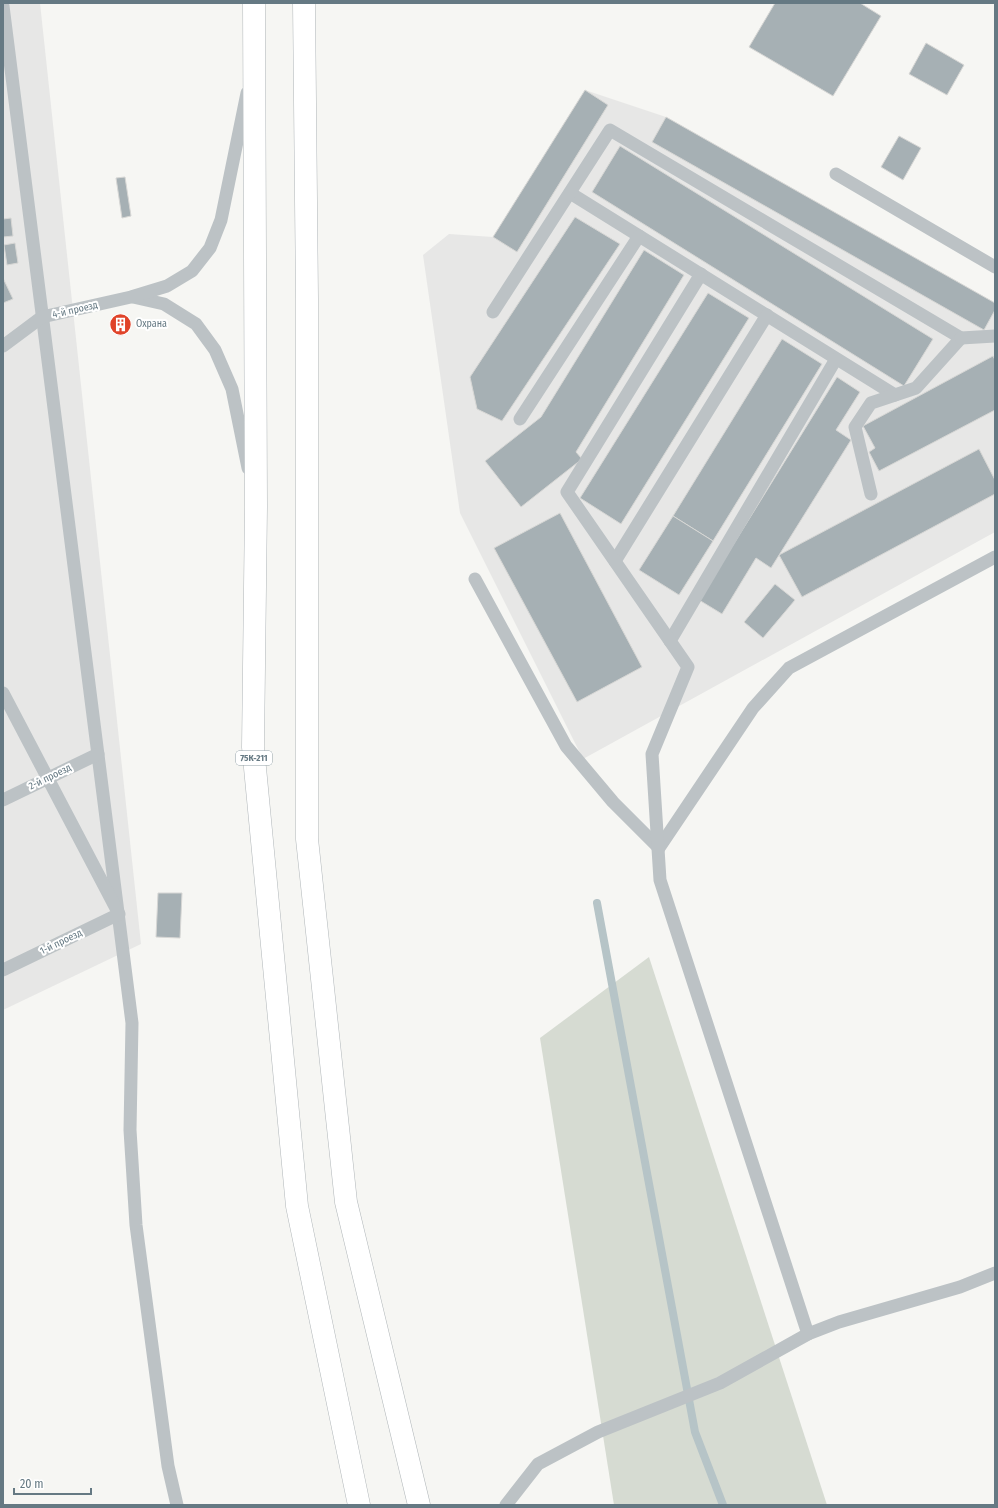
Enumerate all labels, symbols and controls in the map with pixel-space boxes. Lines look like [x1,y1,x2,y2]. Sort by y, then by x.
street label: 4-й проезд [51,299,99,321]
building icon: Охрана [107,311,133,337]
place label: Охрана [136,318,167,330]
road number: 75К-211 [236,751,272,765]
street label: 2-й проезд [27,762,73,792]
street label: 1-й проезд [38,927,84,957]
scale bar [14,1470,91,1496]
text: 20 m [20,1477,44,1491]

